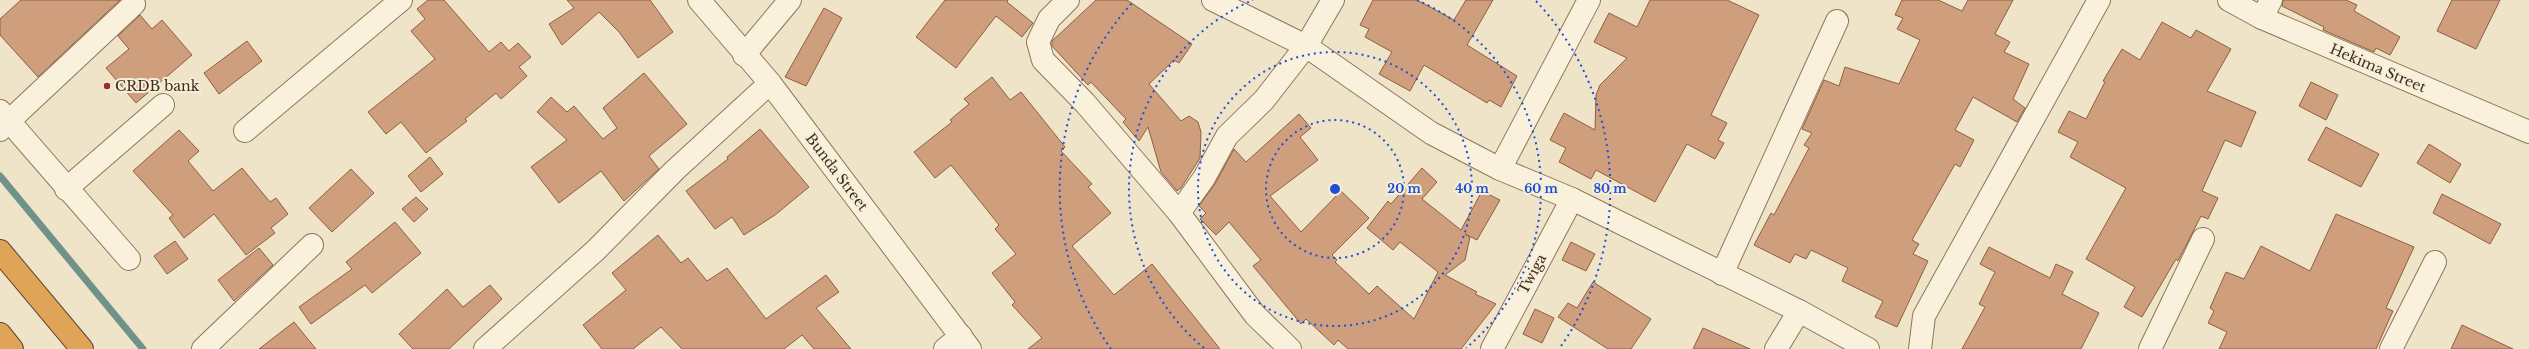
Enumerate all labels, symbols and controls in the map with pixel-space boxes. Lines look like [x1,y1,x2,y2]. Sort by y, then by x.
street label: Hekima Street [2327,40,2429,97]
place label: CRDB bank [115,77,200,95]
marker: CRDB bank [102,81,112,91]
street label: Bunda Street [802,129,873,215]
text: 20 m [1387,181,1421,196]
text: 40 m [1455,181,1489,196]
text: 60 m [1524,181,1559,196]
text: 80 m [1593,181,1627,196]
centre of rings [1328,182,1342,196]
street label: Twiga [1514,251,1550,297]

